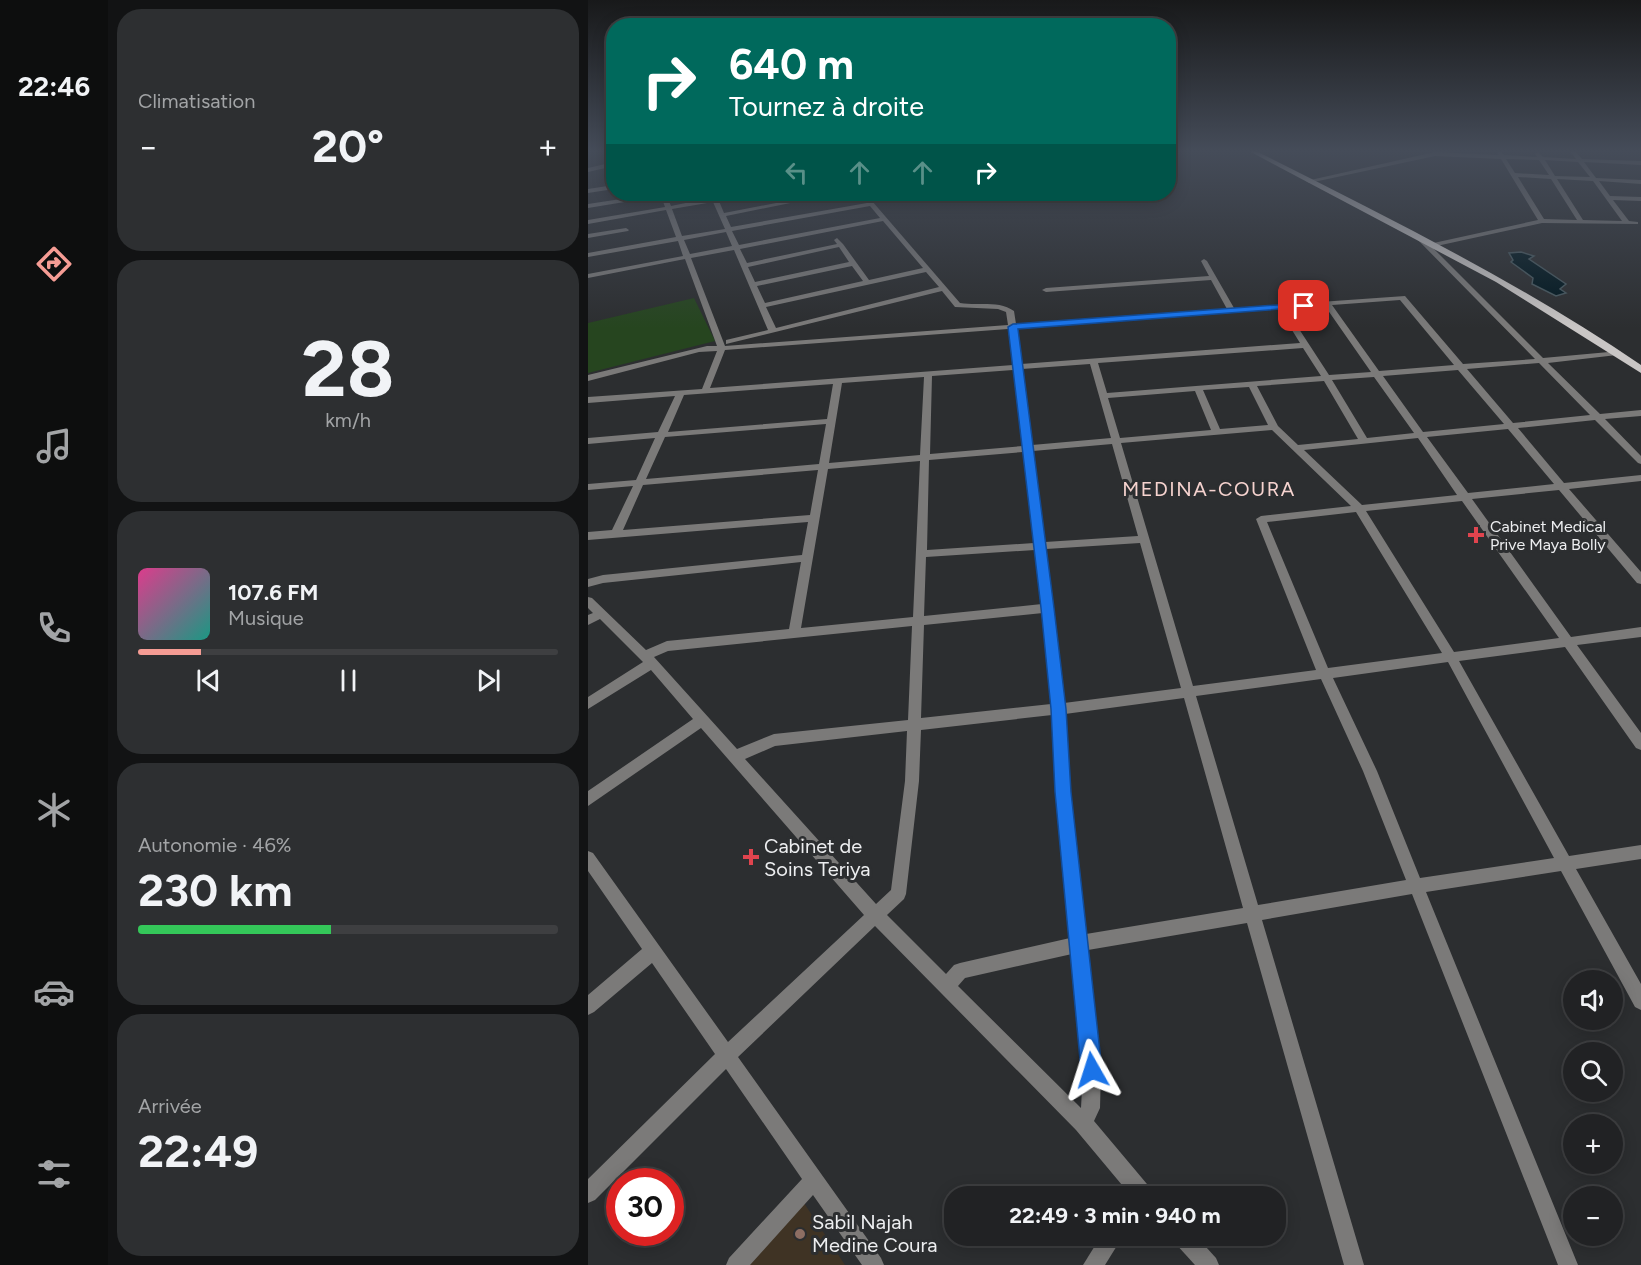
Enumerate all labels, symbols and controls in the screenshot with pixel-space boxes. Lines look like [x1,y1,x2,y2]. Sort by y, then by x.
text: 640 m [729,39,854,90]
icon: right [630,42,708,120]
text: 22:46 [18,70,90,103]
text: Climatisation [138,89,255,113]
text: Tournez à droite [729,90,924,123]
text: 20° [312,119,384,173]
text: − [138,127,159,166]
text: + [537,127,558,166]
icon: left [780,156,813,189]
icon: ahead [843,156,876,189]
icon: ahead [906,156,939,189]
icon: right [969,156,1002,189]
icon: directions [33,243,75,285]
pin [1278,280,1329,331]
icon: arrive [1287,289,1320,322]
text: 28 [302,322,394,416]
text: km/h [325,408,371,432]
icon: music [33,425,75,467]
district label: MEDINA-COURA [1122,477,1296,501]
place label: Cabinet Medical Prive Maya Bolly [1490,517,1606,554]
marker: Cabinet Medical Prive Maya Bolly [1467,526,1485,544]
text: 107.6 FM [228,579,318,606]
text: Musique [228,606,304,630]
icon: phone [33,607,75,649]
icon: previous [192,664,225,697]
icon: pause [332,664,365,697]
icon: next [472,664,505,697]
icon: climate [33,789,75,831]
text: Autonomie · 46% [138,833,292,857]
place label: Cabinet de Soins Teriya [764,834,871,881]
marker: Cabinet de Soins Teriya [742,848,760,866]
text: 230 km [138,863,292,917]
map controls [1563,970,1623,1246]
button: sound [1563,970,1623,1030]
icon: car [33,971,75,1013]
position arrow [1060,1038,1124,1102]
button: search [1563,1042,1623,1102]
text: Arrivée [138,1094,202,1118]
button: + [1563,1114,1623,1174]
text: 22:49 [138,1124,258,1178]
icon: filters [33,1153,75,1195]
speed limit sign: 30 [606,1168,684,1246]
button: − [1563,1186,1623,1246]
text: 22:49 · 3 min · 940 m [1009,1202,1221,1229]
place label: Sabil Najah Medine Coura [812,1210,937,1257]
marker: Sabil Najah Medine Coura [793,1227,807,1241]

